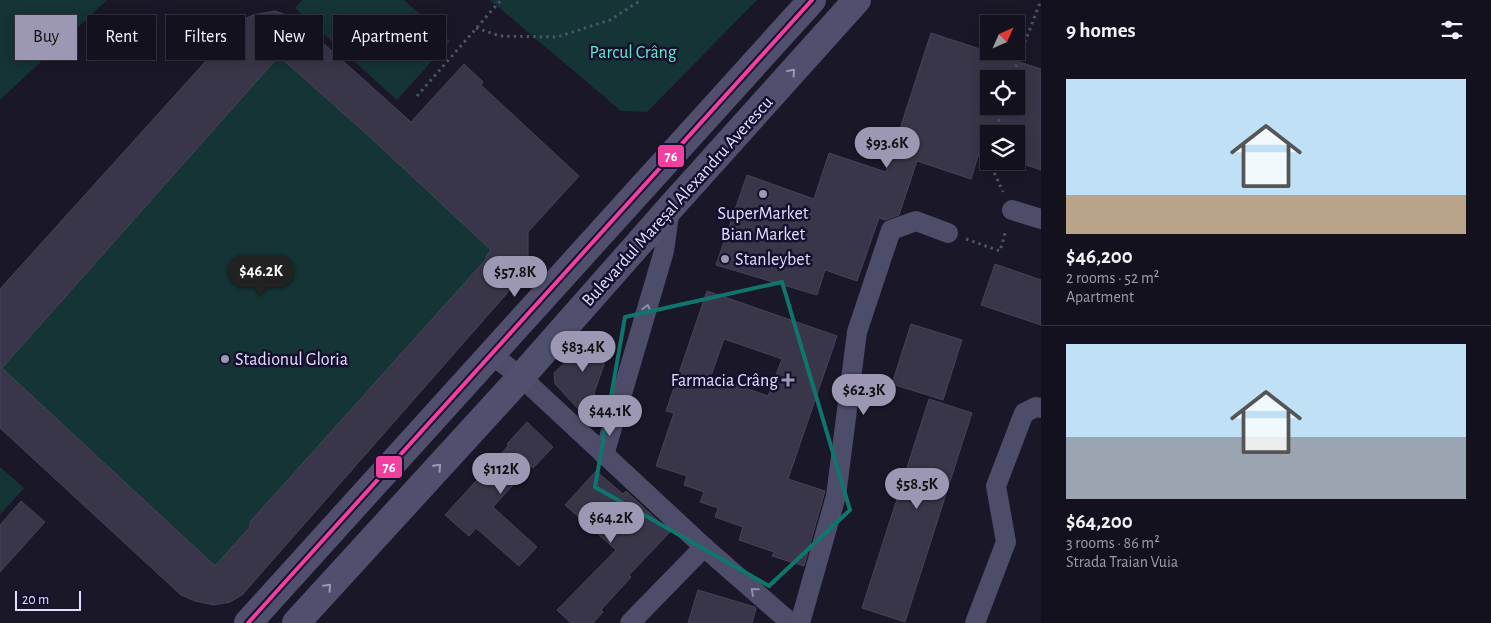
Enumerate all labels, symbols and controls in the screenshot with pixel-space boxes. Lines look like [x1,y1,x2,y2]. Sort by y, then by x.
chip: Buy [15,15,77,60]
chip: Rent [87,15,156,60]
chip: Filters [166,15,245,60]
chip: New [255,15,323,60]
chip: Apartment [333,15,446,60]
north arrow [980,15,1025,60]
map controls [980,15,1025,170]
icon: filters [1438,16,1466,44]
text: 9 homes [1066,20,1136,41]
park label: Parcul Crâng [589,44,677,62]
one-way arrow [786,69,795,78]
button: locate [980,70,1025,115]
street label: Bulevardul Mareșal Alexandru Averescu [579,93,777,311]
icon: home [1221,111,1311,201]
button: layers [980,125,1025,170]
pin: $93.6K [846,126,928,169]
text: $93.6K [866,135,908,151]
line badge: 76 [657,144,685,168]
text: 76 [665,150,678,164]
marker: SuperMarket Bian Market [757,188,769,200]
place label: SuperMarket Bian Market [718,205,809,244]
text: $46,200 [1066,246,1133,267]
place label: Stanleybet [735,251,811,269]
marker: Stanleybet [719,253,731,265]
pin: $46.2K [220,254,302,297]
pin: $57.8K [474,256,556,298]
text: $46.2K [239,263,283,279]
text: $57.8K [494,264,536,280]
text: 2 rooms · 52 m² [1066,270,1159,286]
text: Apartment [1066,289,1134,305]
one-way arrow [641,303,652,312]
pin: $83.4K [542,330,624,373]
text: $83.4K [561,339,605,355]
place label: Stadionul Gloria [235,351,348,369]
marker: Stadionul Gloria [219,353,231,365]
place label: Farmacia Crâng [671,372,778,390]
marker: Farmacia Crâng [782,374,794,386]
pin: $62.3K [823,374,905,416]
icon: home [1221,377,1311,467]
text: $62.3K [843,382,885,398]
pin: $44.1K [569,394,651,437]
text: $44.1K [589,403,631,419]
pin: $112K [466,452,536,495]
line badge: 76 [375,455,403,479]
text: 76 [383,461,396,475]
text: $112K [483,461,519,477]
one-way arrow [432,464,441,473]
pin: $58.5K [876,468,958,510]
text: $58.5K [896,476,938,492]
pin: $64.2K [570,502,652,544]
text: $64.2K [589,510,633,526]
text: $64,200 [1066,511,1133,532]
text: 3 rooms · 86 m² [1066,535,1160,551]
text: Strada Traian Vuia [1066,554,1178,570]
one-way arrow [323,584,332,593]
scale bar [15,588,81,611]
one-way arrow [751,588,760,597]
text: 20 m [22,593,49,607]

